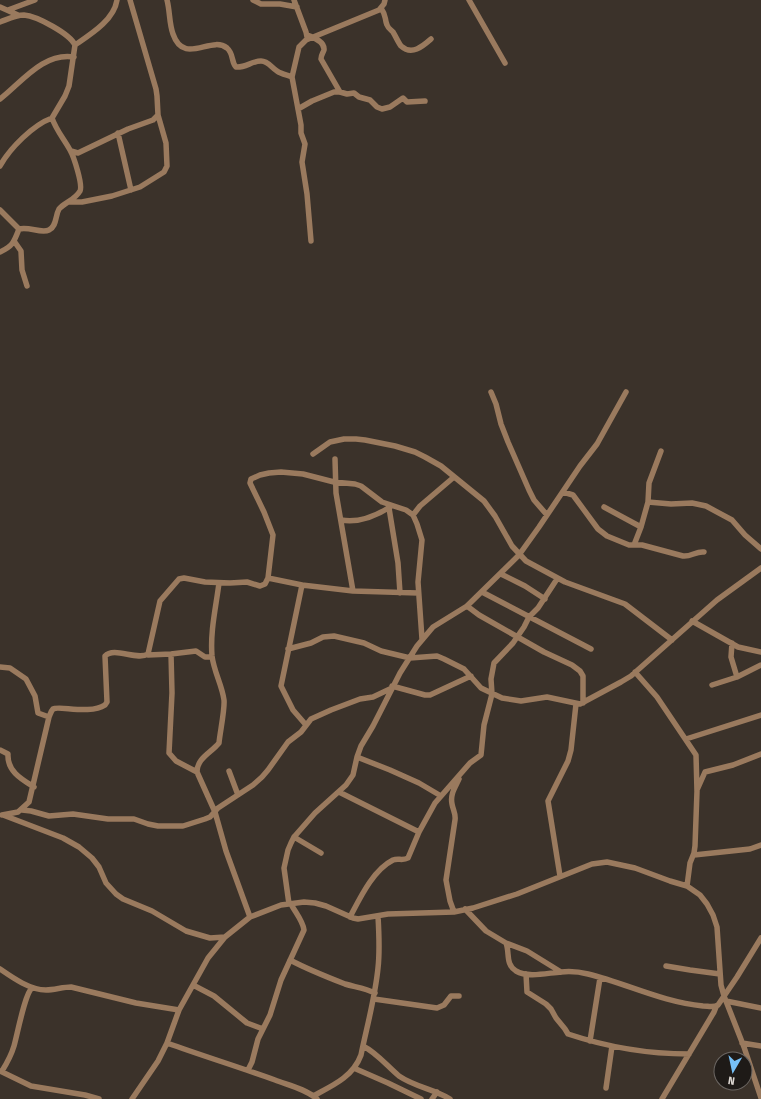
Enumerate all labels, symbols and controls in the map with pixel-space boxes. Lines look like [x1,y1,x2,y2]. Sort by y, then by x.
north arrow [713,1051,753,1091]
text: N [727,1073,736,1087]

